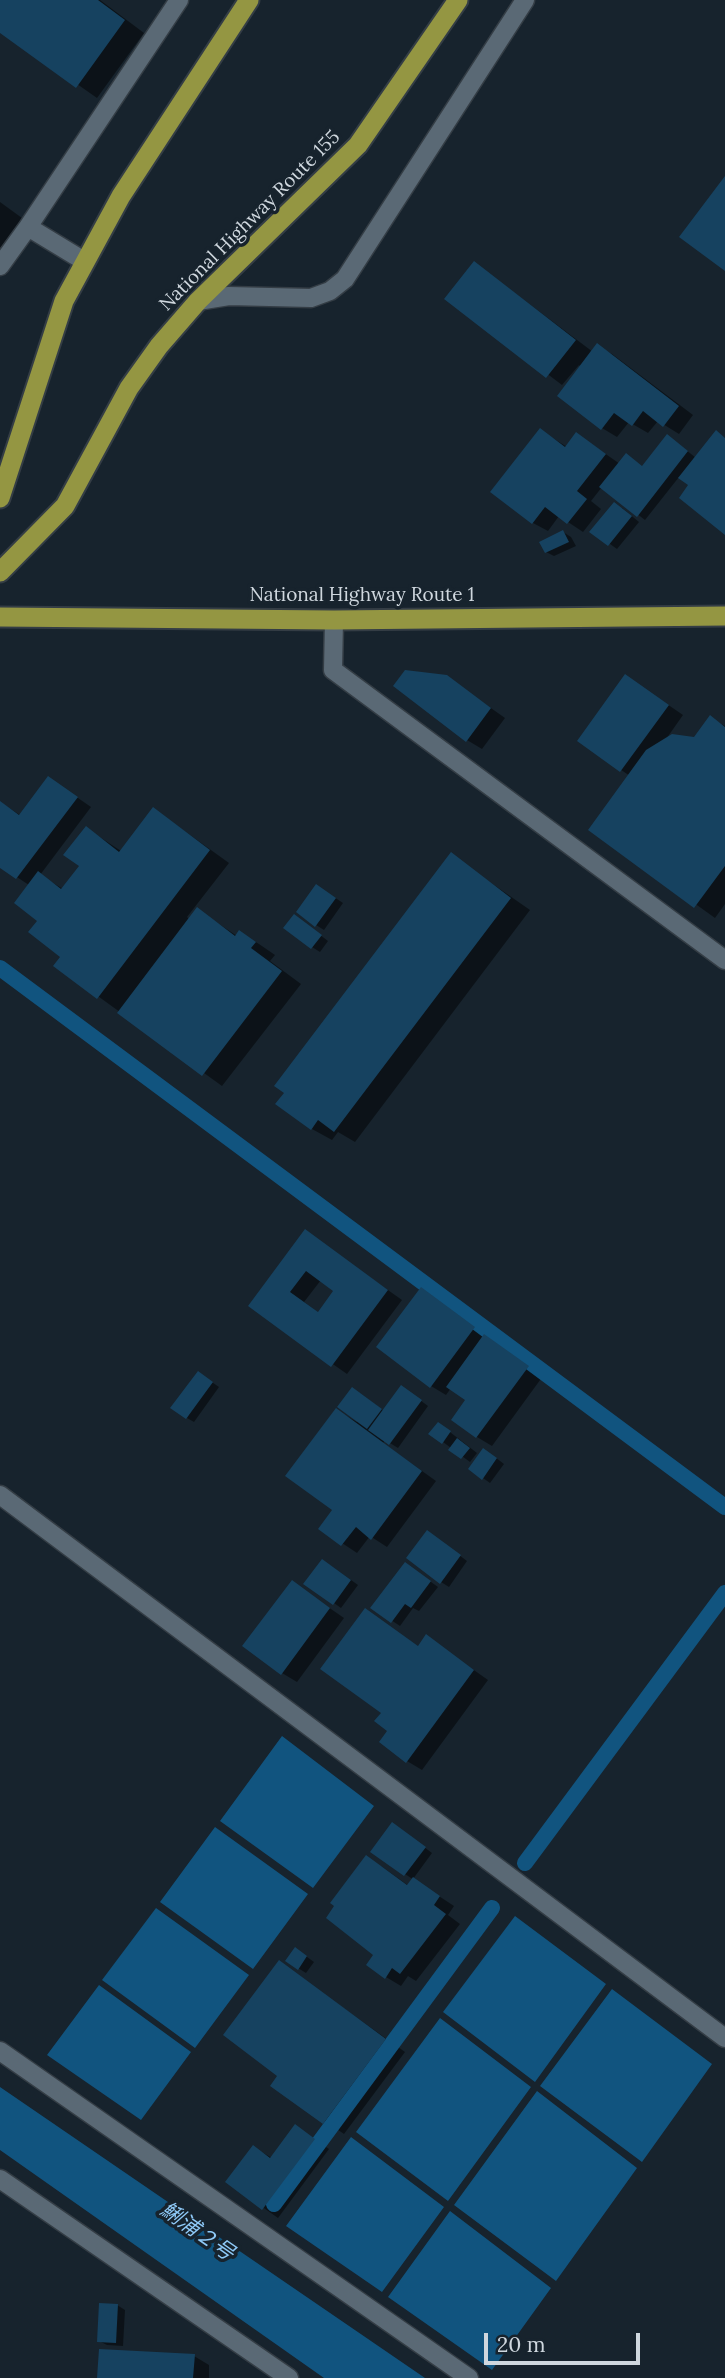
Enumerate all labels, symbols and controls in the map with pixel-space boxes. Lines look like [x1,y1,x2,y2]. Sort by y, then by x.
street label: National Highway Route 155 [155,126,345,316]
street label: National Highway Route 1 [249,585,475,607]
water label: 鯏浦２号 [155,2198,239,2266]
scale bar [487,2318,643,2362]
text: 20 m [497,2331,546,2358]

